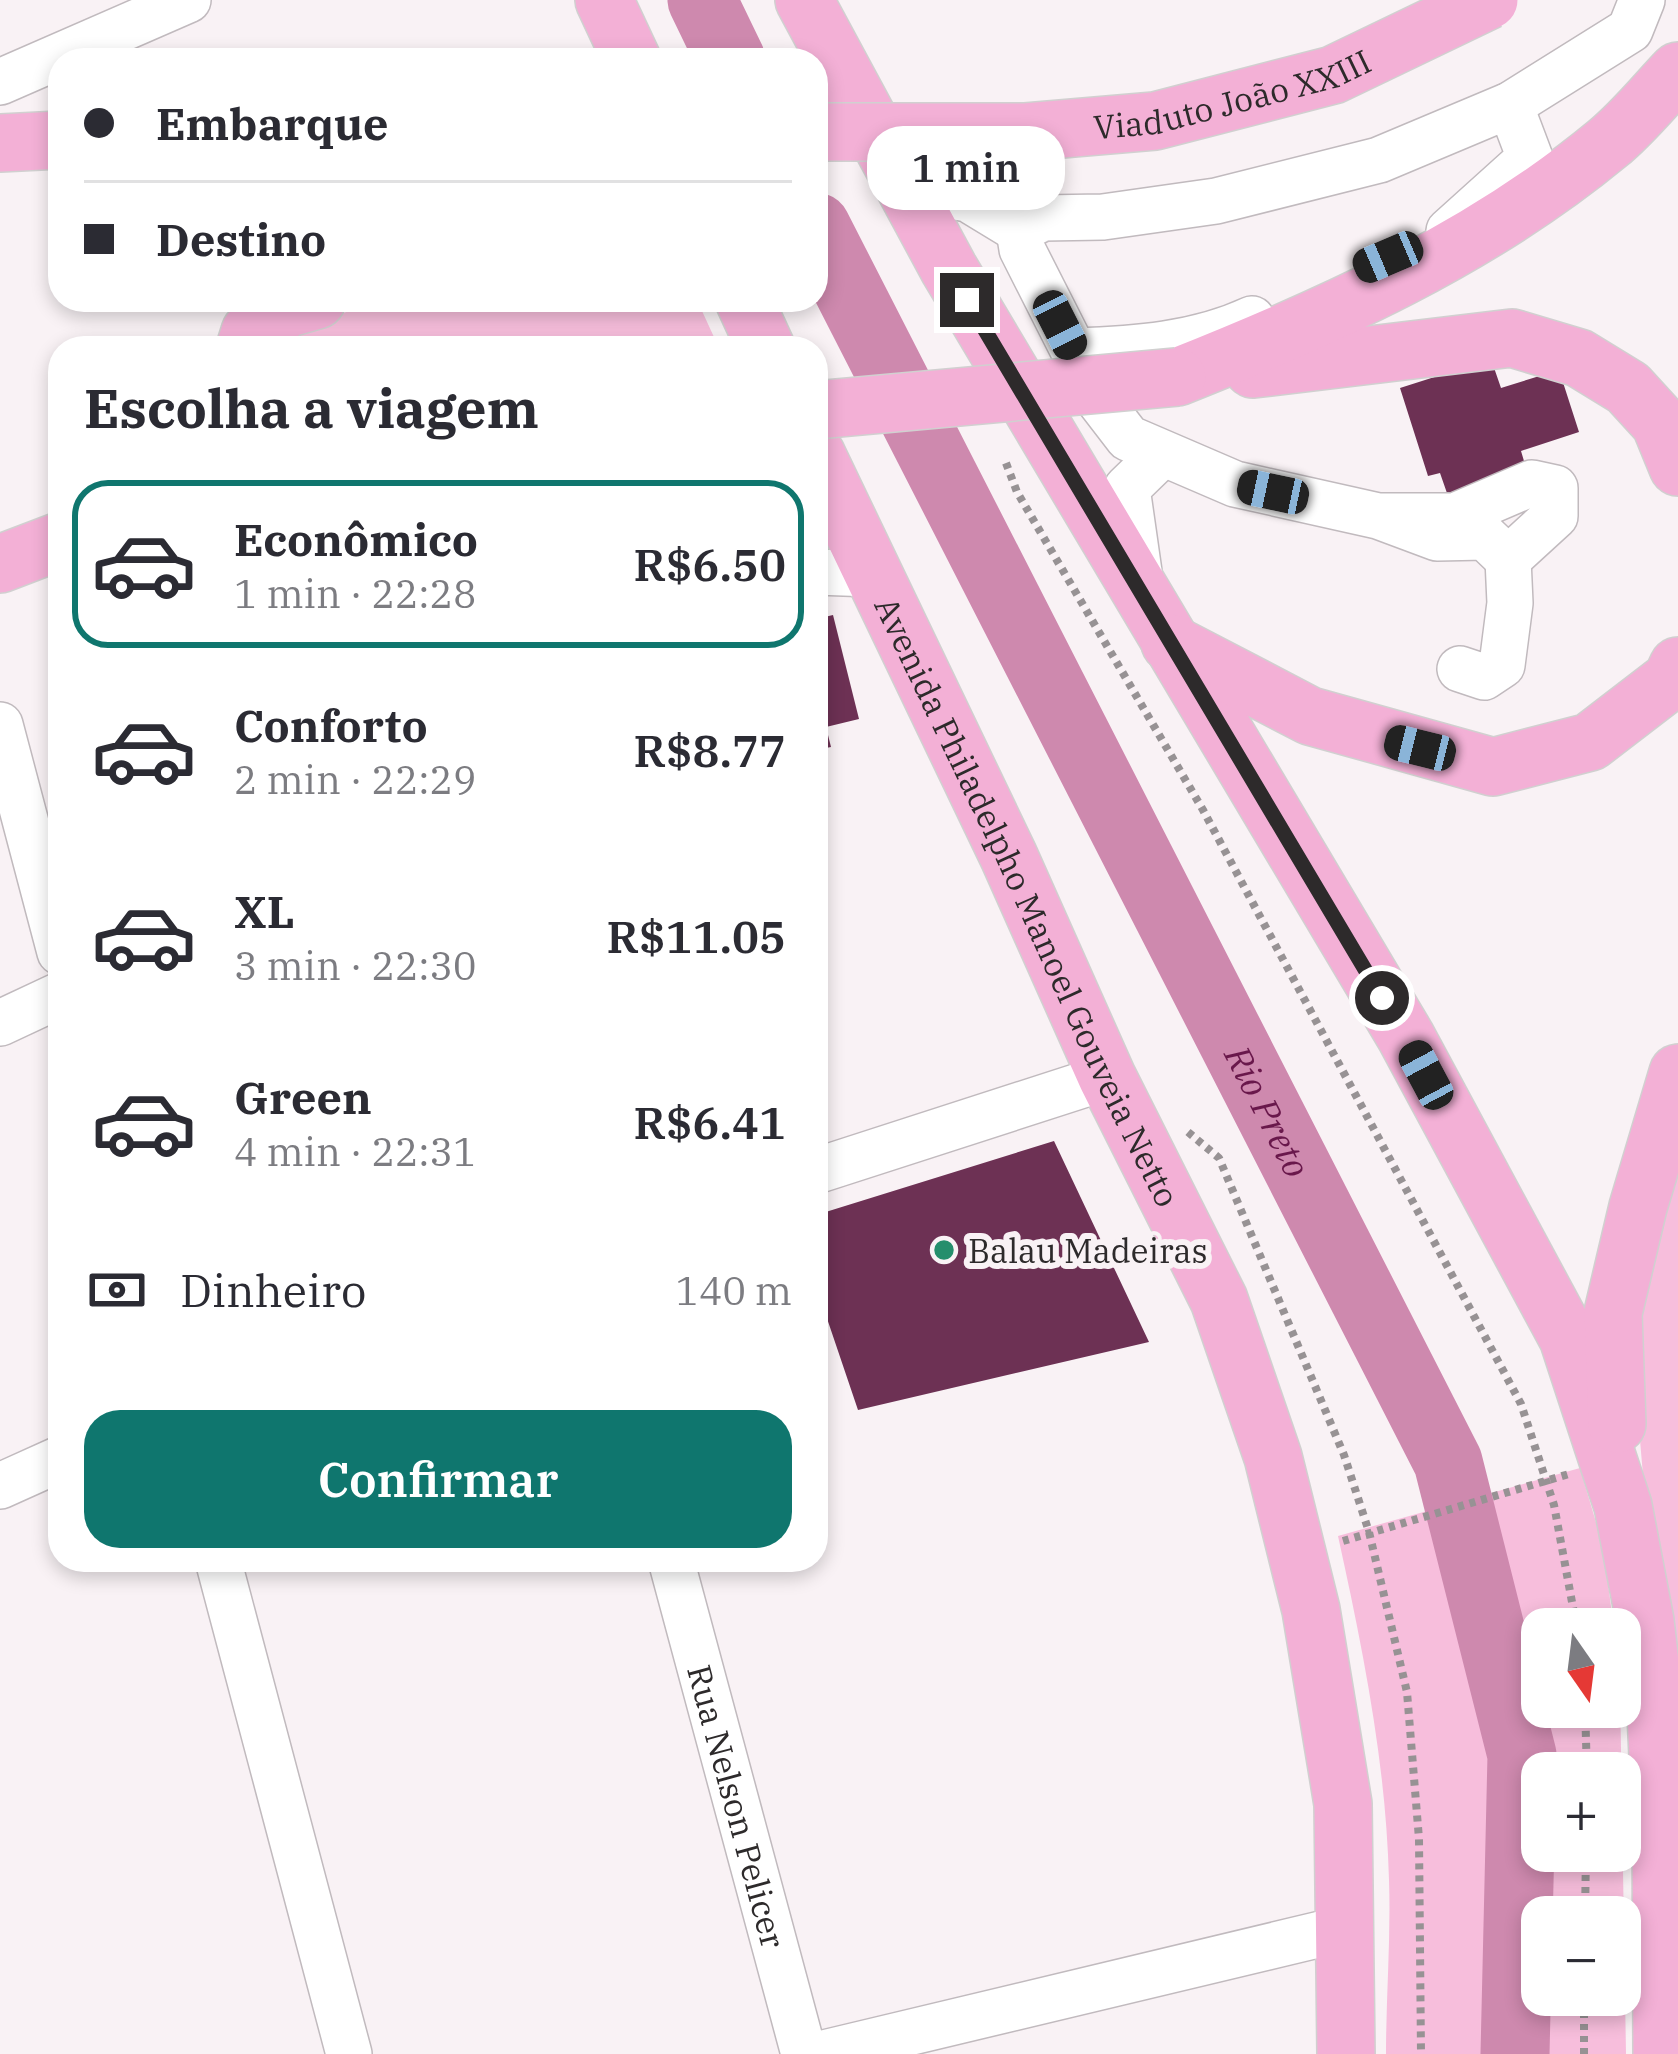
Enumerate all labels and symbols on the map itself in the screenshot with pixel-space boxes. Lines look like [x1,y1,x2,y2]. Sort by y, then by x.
street label: Viaduto João XXIII [1092,39,1377,148]
callout: 1 min [868,126,1066,210]
car [1348,226,1428,288]
route end [940,273,994,327]
car [1028,285,1092,365]
car [1234,467,1312,517]
street label: Avenida Philadelpho Manoel Gouveia Netto [866,589,1190,1214]
car [1381,722,1459,774]
route start [1355,971,1409,1025]
car [1393,1035,1459,1115]
water label: Rio Preto [1215,1036,1322,1185]
place label: Balau Madeiras [968,1229,1208,1272]
marker: Balau Madeiras [931,1237,957,1263]
north arrow [1521,1608,1641,1728]
street label: Rua Nelson Pelicer [679,1660,796,1953]

